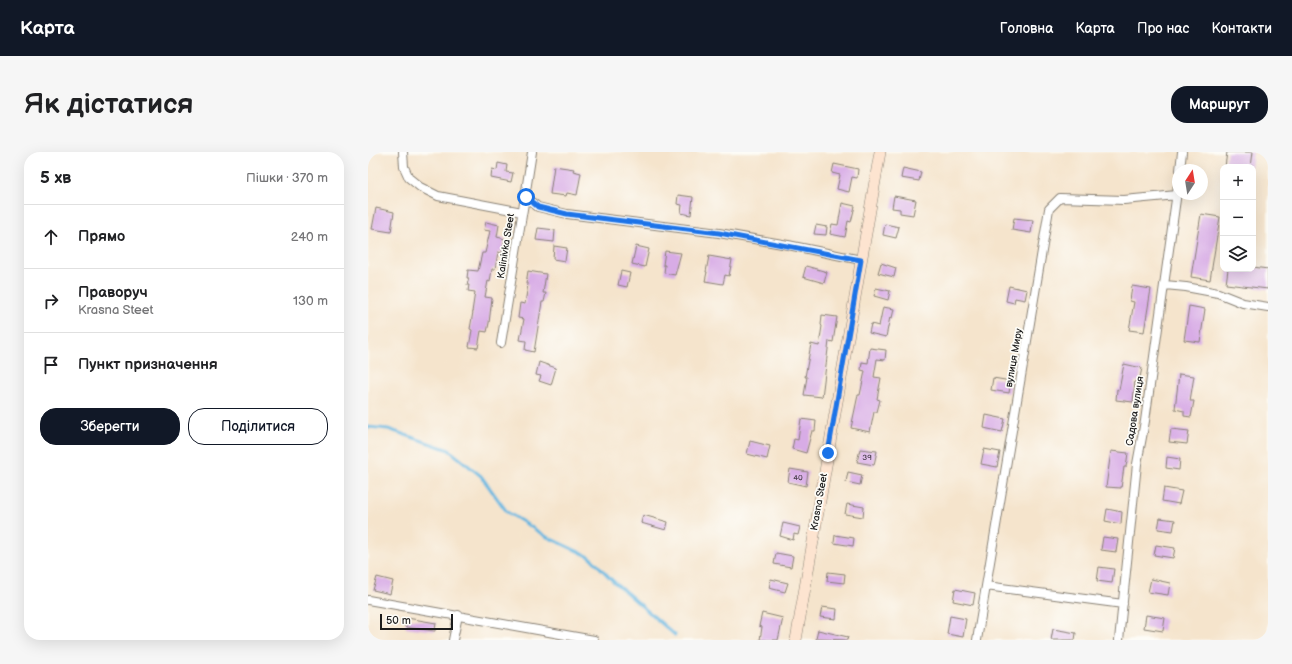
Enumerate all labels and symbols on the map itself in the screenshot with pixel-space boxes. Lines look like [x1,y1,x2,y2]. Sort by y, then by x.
north arrow [1172,164,1208,200]
route start [517,188,535,206]
street label: Kalinivka Steet [495,213,517,279]
street label: вулиця Миру [1003,327,1025,388]
street label: Садова вулиця [1124,375,1146,447]
route end [819,444,837,462]
house number: 39 [862,453,872,462]
street label: Krasna Steet [808,472,830,532]
house number: 40 [793,473,803,482]
scale bar [380,612,453,631]

